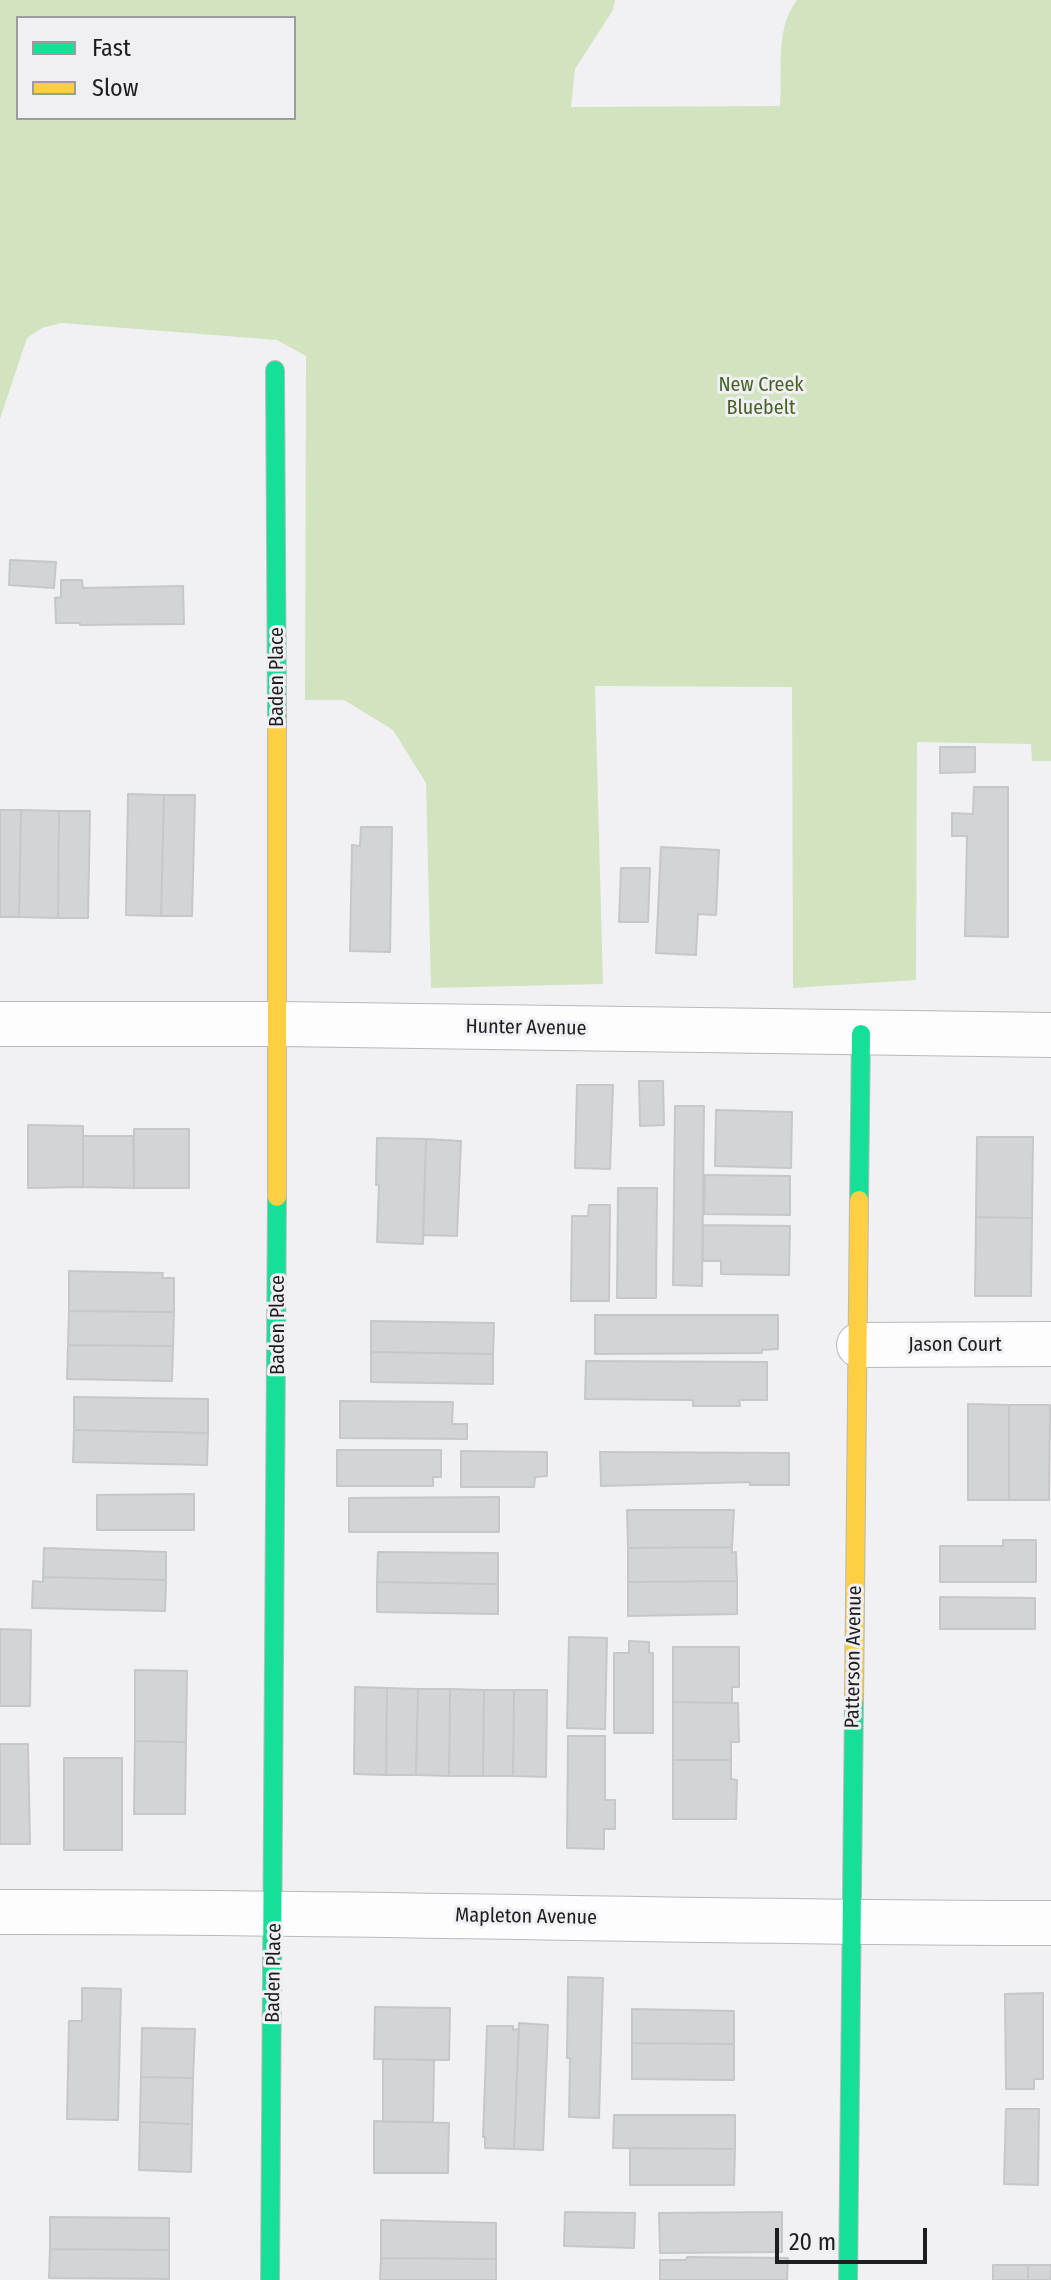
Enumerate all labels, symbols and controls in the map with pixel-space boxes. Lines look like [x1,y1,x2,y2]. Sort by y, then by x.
legend [16,16,296,120]
text: Fast [92,34,131,62]
text: Slow [92,74,138,102]
park label: New Creek Bluebelt [718,373,804,420]
street label: Baden Place [265,627,289,727]
street label: Hunter Avenue [465,1015,587,1041]
street label: Baden Place [266,1275,290,1375]
street label: Jason Court [908,1333,1002,1357]
street label: Patterson Avenue [841,1585,867,1729]
street label: Mapleton Avenue [455,1904,597,1930]
street label: Baden Place [261,1923,287,2023]
scale bar [779,2212,931,2262]
text: 20 m [789,2228,836,2256]

